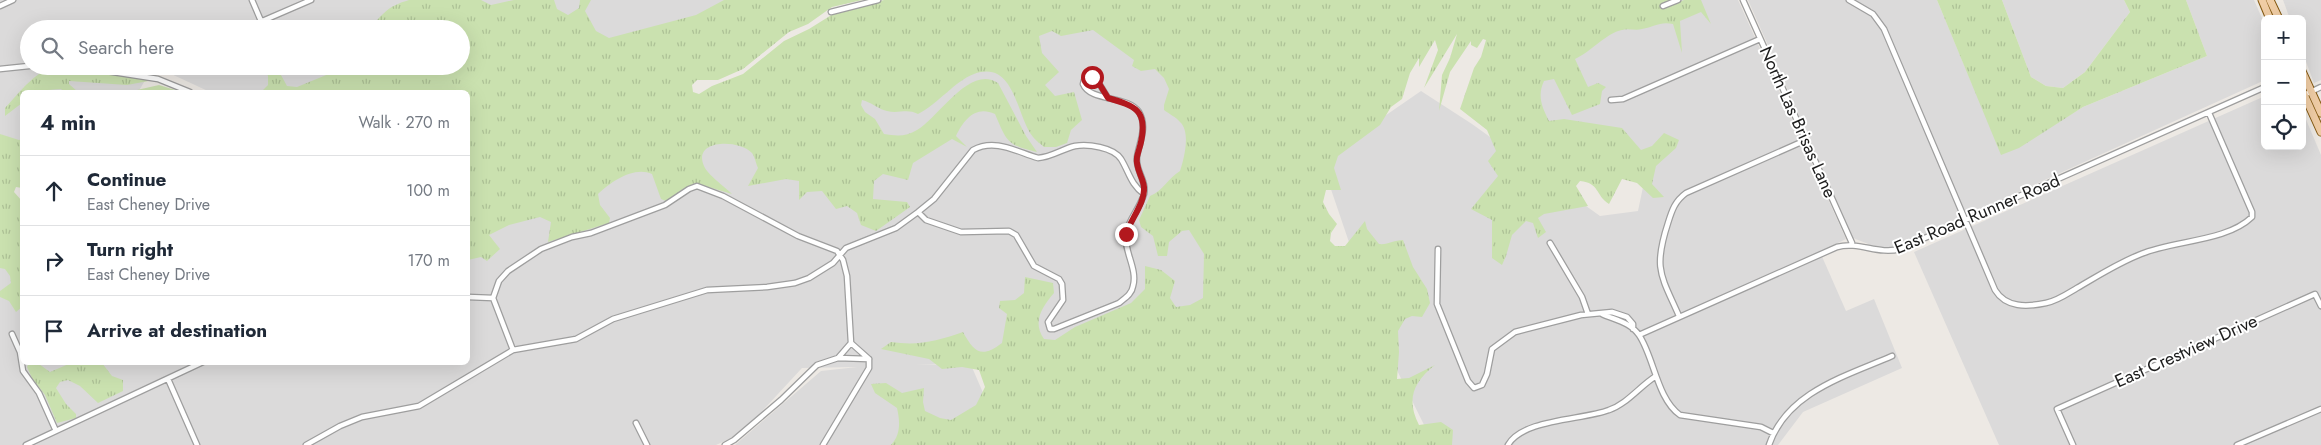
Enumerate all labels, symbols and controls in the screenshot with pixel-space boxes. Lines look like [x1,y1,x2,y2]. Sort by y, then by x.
map controls [2261,15,2306,150]
button: + [2261,15,2306,60]
search box [20,20,470,75]
icon: search [38,34,66,62]
text: Search here [78,34,174,61]
street label: North Las Brisas Lane [1753,42,1843,202]
button: − [2261,60,2306,105]
route start [1081,66,1104,89]
button: locate [2261,105,2306,150]
text: 4 min [40,108,96,138]
text: Walk · 270 m [359,111,450,134]
text: Continue [87,166,166,193]
street label: East Road Runner Road [1890,167,2064,261]
icon: ahead [40,177,68,205]
text: 100 m [406,179,450,202]
text: East Cheney Drive [87,193,210,216]
route end [1115,223,1138,246]
text: Turn right [87,236,173,263]
icon: right [40,247,68,275]
text: 170 m [408,249,450,272]
text: East Cheney Drive [87,263,210,286]
street label: East Crestview Drive [2110,308,2262,394]
icon: arrive [40,317,68,345]
text: Arrive at destination [87,317,267,344]

